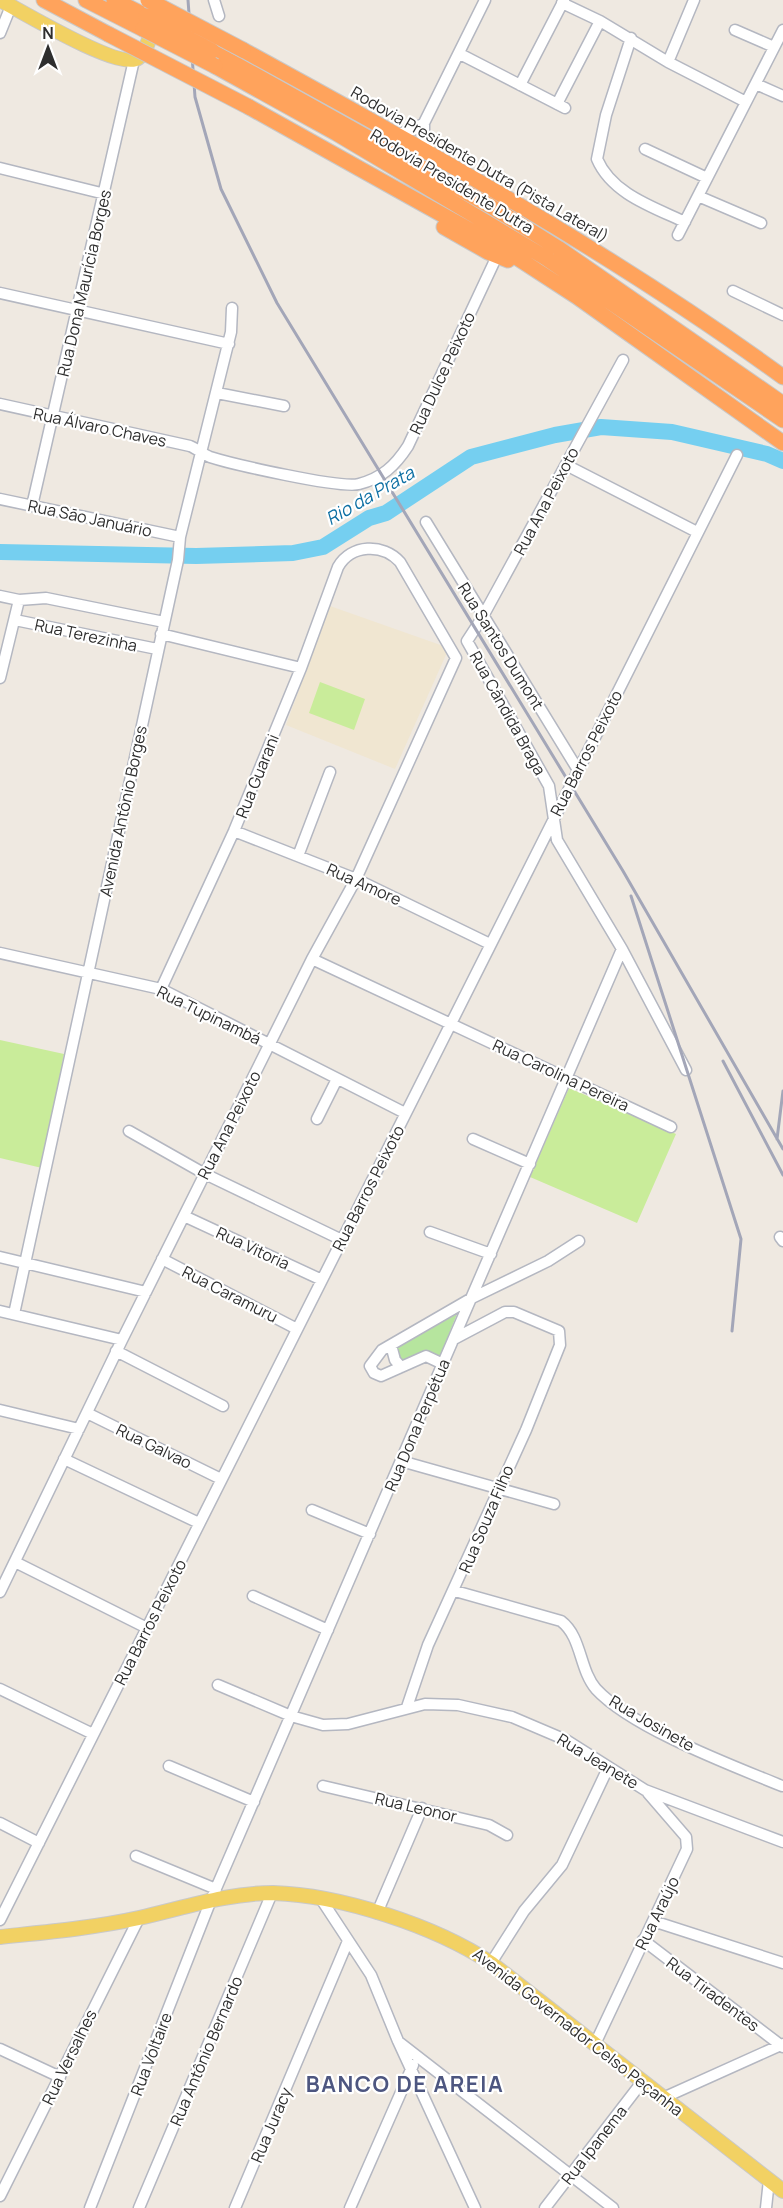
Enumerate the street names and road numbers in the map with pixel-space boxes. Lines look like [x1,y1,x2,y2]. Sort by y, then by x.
street label: Rodovia Presidente Dutra (Pista Lateral) [348,82,612,246]
street label: Rodovia Presidente Dutra [367,125,537,237]
street label: Rua Dona Maurícia Borges [52,187,116,379]
street label: Rua Dulce Peixoto [404,308,480,438]
street label: Rua Álvaro Chaves [31,402,169,452]
street label: Rua Ana Peixoto [508,443,584,559]
street label: Rua Sāo Januário [26,494,154,542]
street label: Rua Santos Dumont [453,578,549,714]
street label: Rua Terezinha [33,613,139,657]
street label: Rua Cândida Braga [465,647,551,779]
street label: Rua Barros Peixoto [545,686,627,820]
street label: Avenida Antônio Borges [94,723,152,899]
street label: Rua Guarani [230,731,284,821]
street label: Rua Amore [323,858,405,910]
street label: Rua Tupinambá [153,980,265,1050]
street label: Rua Carolina Pereira [489,1034,633,1116]
street label: Rua Ana Peixoto [192,1067,266,1183]
street label: Rua Barros Peixoto [327,1121,409,1255]
street label: Rua Vitoria [213,1221,293,1275]
street label: Rua Caramuru [178,1260,282,1328]
street label: Rua Dona Perpétua [379,1355,455,1495]
street label: Rua Galvao [113,1418,195,1474]
street label: Rua Souza Filho [453,1462,519,1576]
street label: Rua Barros Peixoto [109,1555,191,1689]
street label: Rua Josinete [605,1690,699,1756]
street label: Rua Jeanete [553,1728,643,1794]
street label: Rua Leonor [373,1787,459,1827]
street label: Rua Araújo [630,1873,684,1953]
street label: Avenida Governador Celso Peçanha [468,1943,688,2121]
street label: Rua Tiradentes [662,1952,764,2036]
street label: Rua Antônio Bernardo [164,1973,248,2129]
street label: Rua Versalhes [36,2006,102,2108]
street label: Rua Voltaire [125,2009,177,2099]
street label: Rua Juracy [245,2083,297,2166]
street label: Rua Ipanema [556,2101,632,2189]

